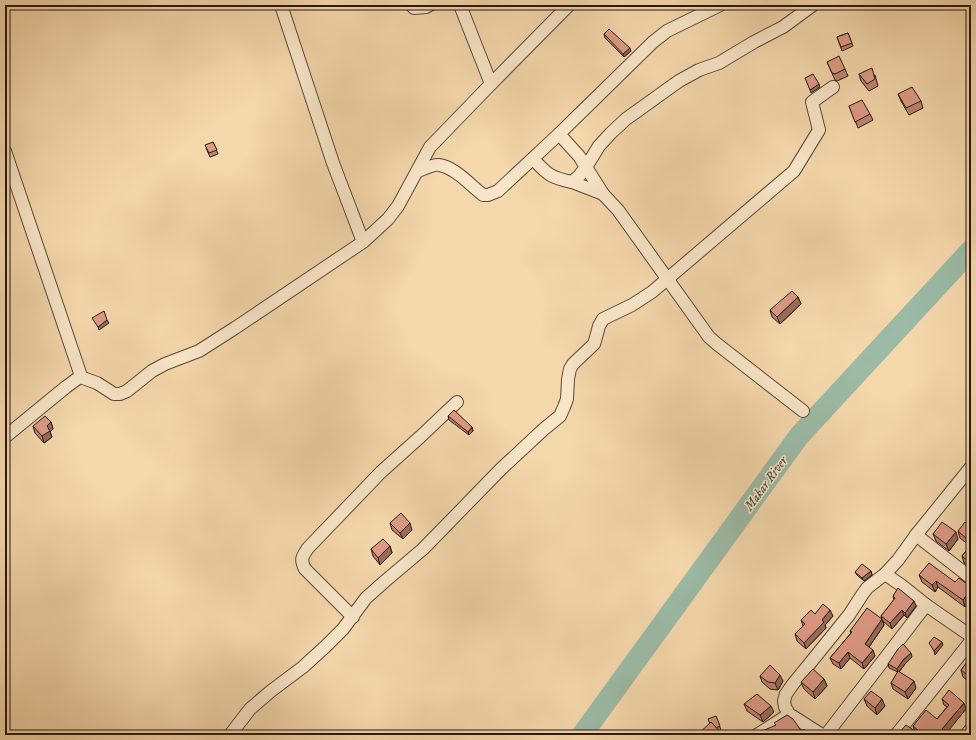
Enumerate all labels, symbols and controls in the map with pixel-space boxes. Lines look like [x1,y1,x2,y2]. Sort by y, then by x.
water label: Makar River [740,452,792,515]

